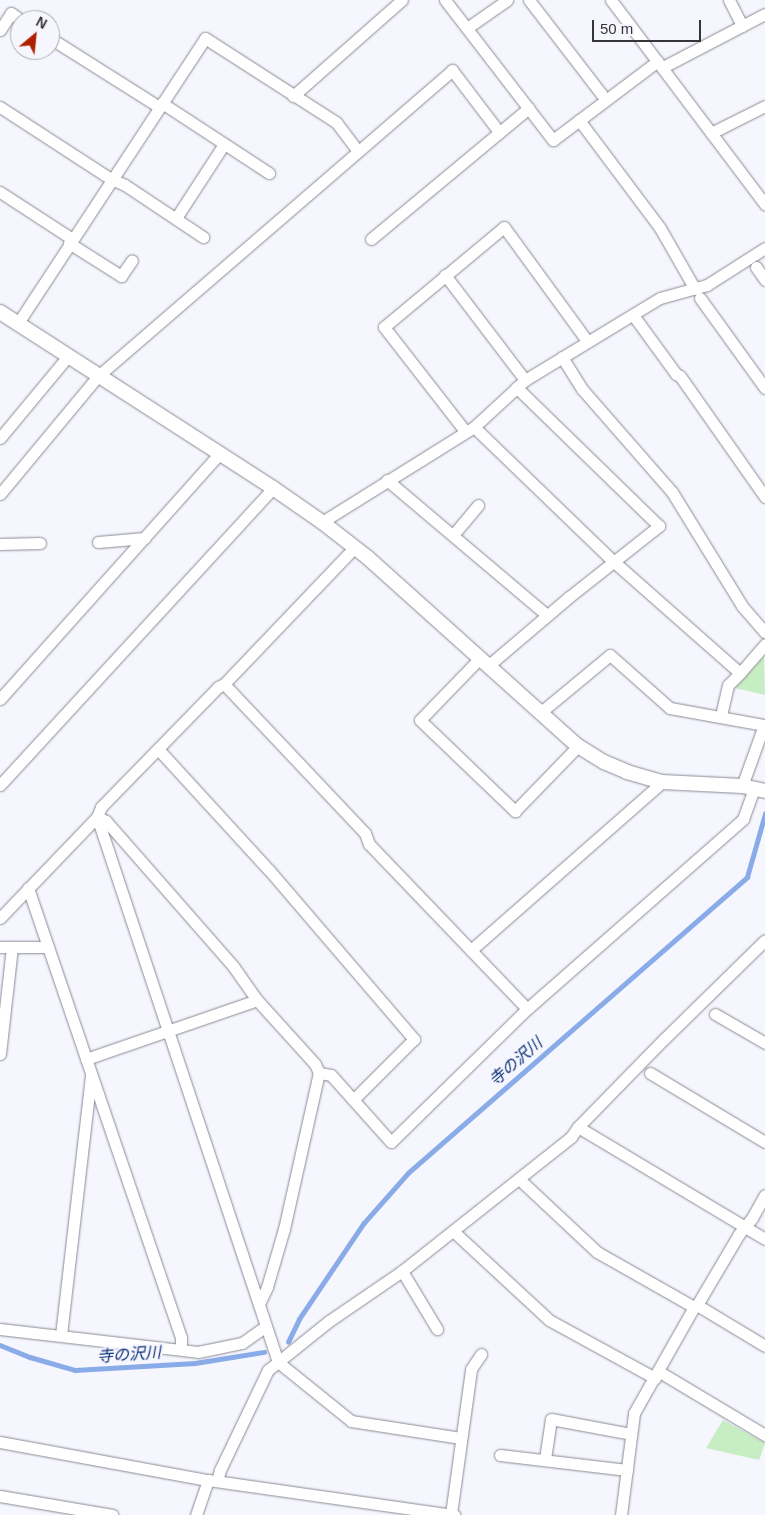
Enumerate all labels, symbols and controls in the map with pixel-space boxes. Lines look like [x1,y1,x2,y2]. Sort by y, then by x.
north arrow [10,10,60,60]
scale bar [595,10,704,42]
text: N [33,13,50,32]
text: 50 m [600,20,633,37]
water label: 寺の沢川 [486,1034,546,1090]
water label: 寺の沢川 [96,1343,162,1367]

